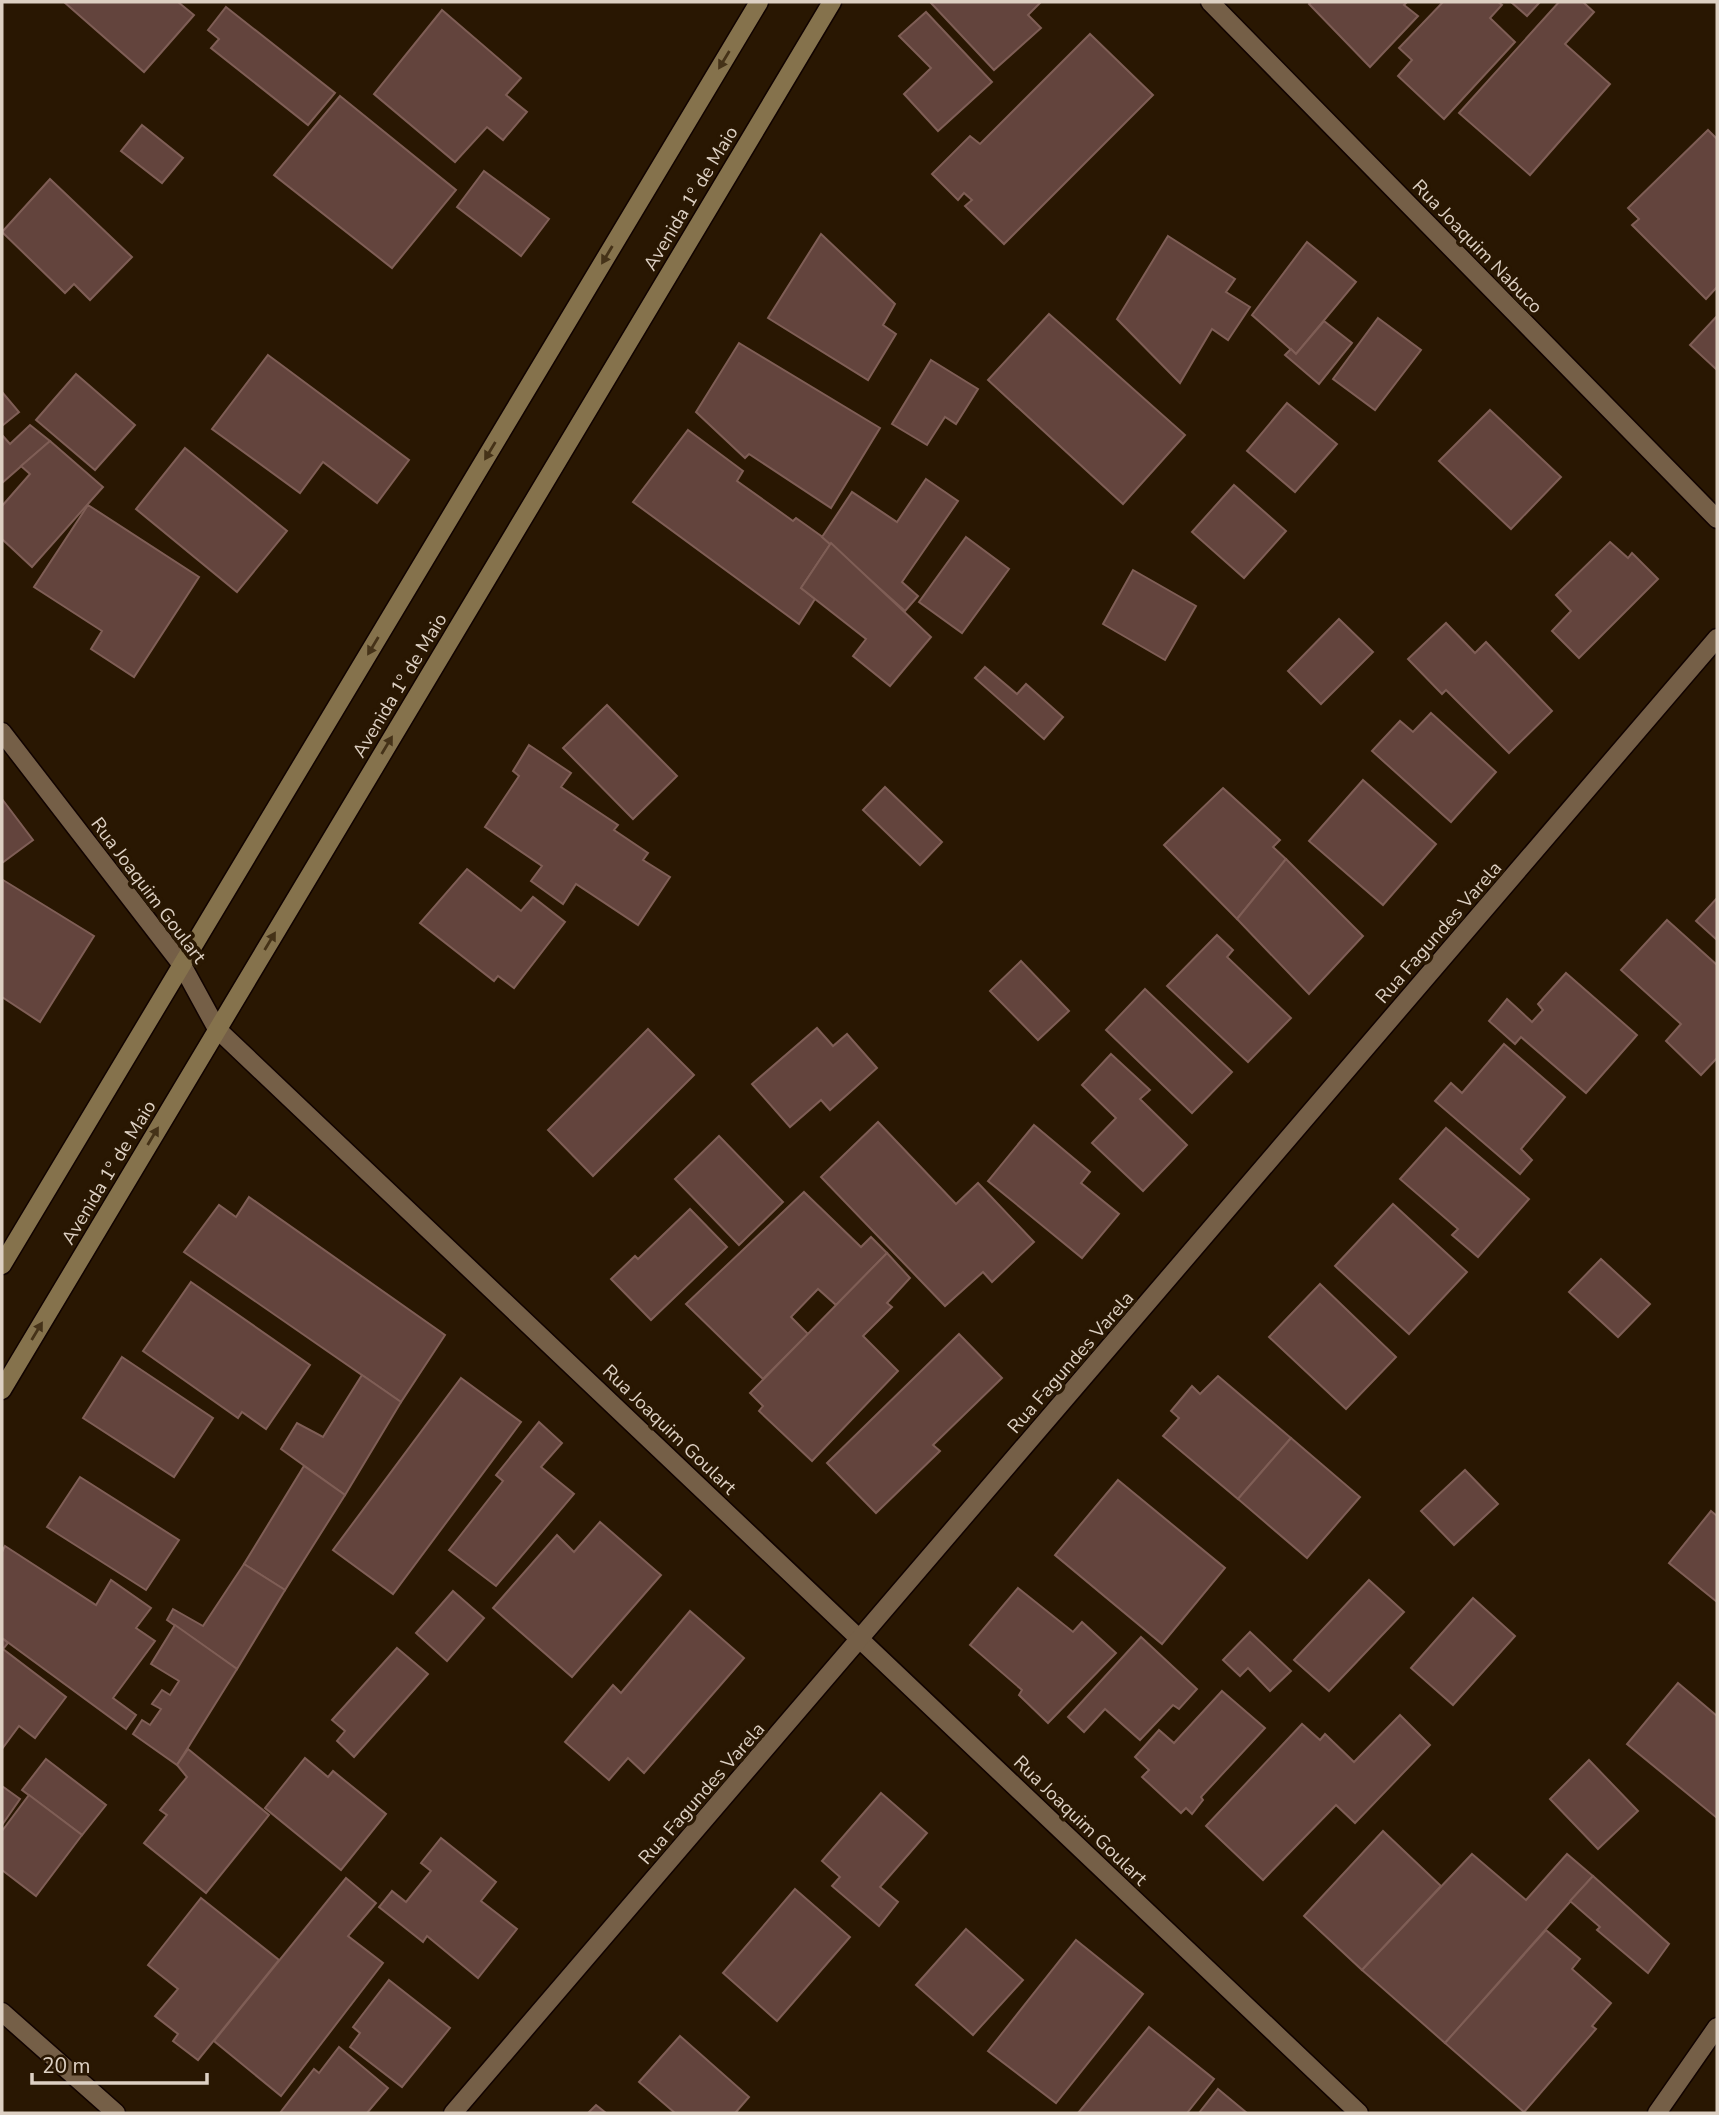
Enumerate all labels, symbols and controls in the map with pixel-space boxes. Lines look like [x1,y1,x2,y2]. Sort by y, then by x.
one-way arrow [718,51,730,70]
street label: Avenida 1º de Maio [637,121,744,276]
street label: Rua Joaquim Nabuco [1406,174,1548,320]
one-way arrow [601,246,613,265]
one-way arrow [484,441,496,460]
street label: Avenida 1º de Maio [346,608,453,763]
one-way arrow [367,636,379,655]
one-way arrow [381,736,393,755]
street label: Rua Joaquim Goulart [85,812,212,969]
street label: Rua Fagundes Varela [1370,856,1508,1009]
one-way arrow [264,931,276,950]
street label: Avenida 1º de Maio [55,1095,162,1250]
one-way arrow [147,1126,160,1145]
street label: Rua Fagundes Varela [1002,1286,1140,1439]
one-way arrow [30,1322,43,1341]
street label: Rua Joaquim Goulart [597,1359,742,1501]
street label: Rua Fagundes Varela [633,1717,771,1870]
street label: Rua Joaquim Goulart [1008,1750,1153,1892]
scale bar [32,2042,206,2086]
text: 20 m [42,2052,91,2080]

